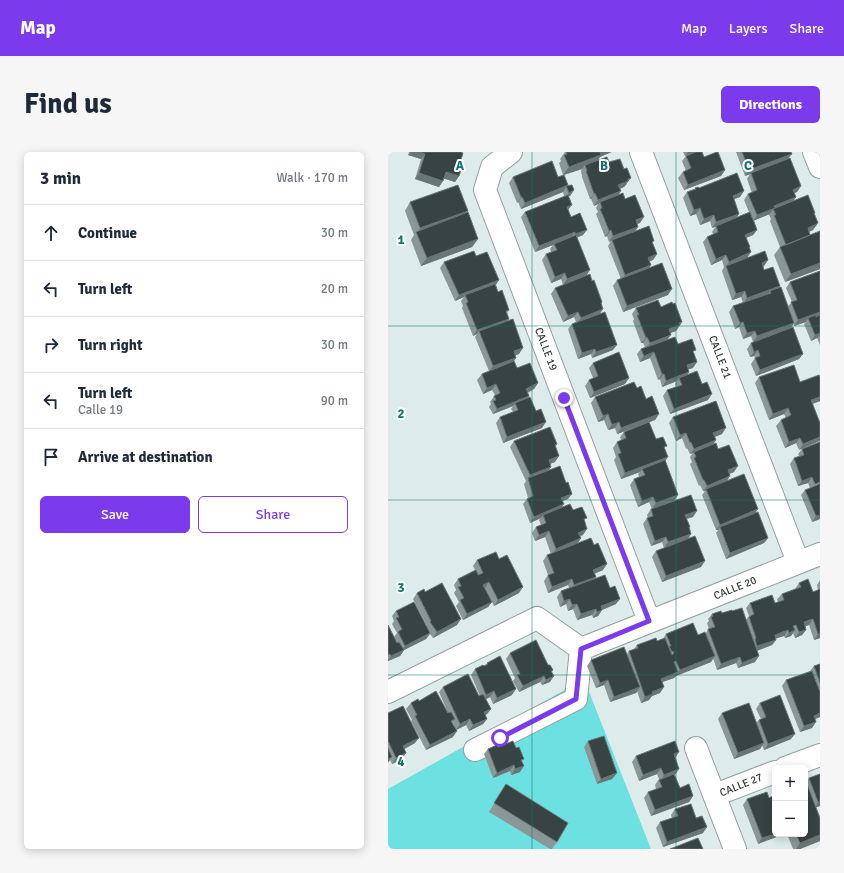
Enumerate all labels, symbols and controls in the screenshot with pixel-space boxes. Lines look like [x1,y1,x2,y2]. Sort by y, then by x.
text: Map [20,16,56,40]
text: Map [681,20,707,37]
text: Layers [729,20,768,37]
text: Share [790,20,824,37]
button: Directions [721,86,820,123]
text: Find us [24,87,112,121]
text: A [456,158,465,174]
text: B [600,158,608,174]
text: C [744,158,752,174]
text: 3 min [40,168,81,189]
text: Walk · 170 m [277,170,348,186]
icon: ahead [40,222,62,244]
text: Continue [78,224,137,242]
text: 30 m [321,225,348,241]
text: 1 [397,232,405,248]
icon: left [40,278,62,300]
text: Turn left [78,280,132,298]
text: 20 m [321,281,348,297]
street label: CALLE 19 [532,326,560,372]
icon: right [40,334,62,356]
street label: CALLE 21 [706,334,734,380]
text: Turn right [78,336,143,354]
text: 30 m [321,337,348,353]
text: Turn left [78,384,132,402]
route end [555,389,573,407]
icon: left [40,390,62,412]
text: 90 m [321,393,348,409]
text: Calle 19 [78,402,123,418]
text: 2 [397,406,405,422]
icon: arrive [40,446,62,468]
text: Arrive at destination [78,448,213,466]
button: Save [40,496,190,533]
button: Share [198,496,348,533]
street label: CALLE 20 [712,573,758,602]
text: 3 [397,580,405,596]
route start [491,729,509,747]
text: 4 [397,754,405,770]
map controls [772,765,808,837]
button: + [772,765,808,801]
street label: CALLE 27 [718,770,764,799]
button: − [772,801,808,837]

